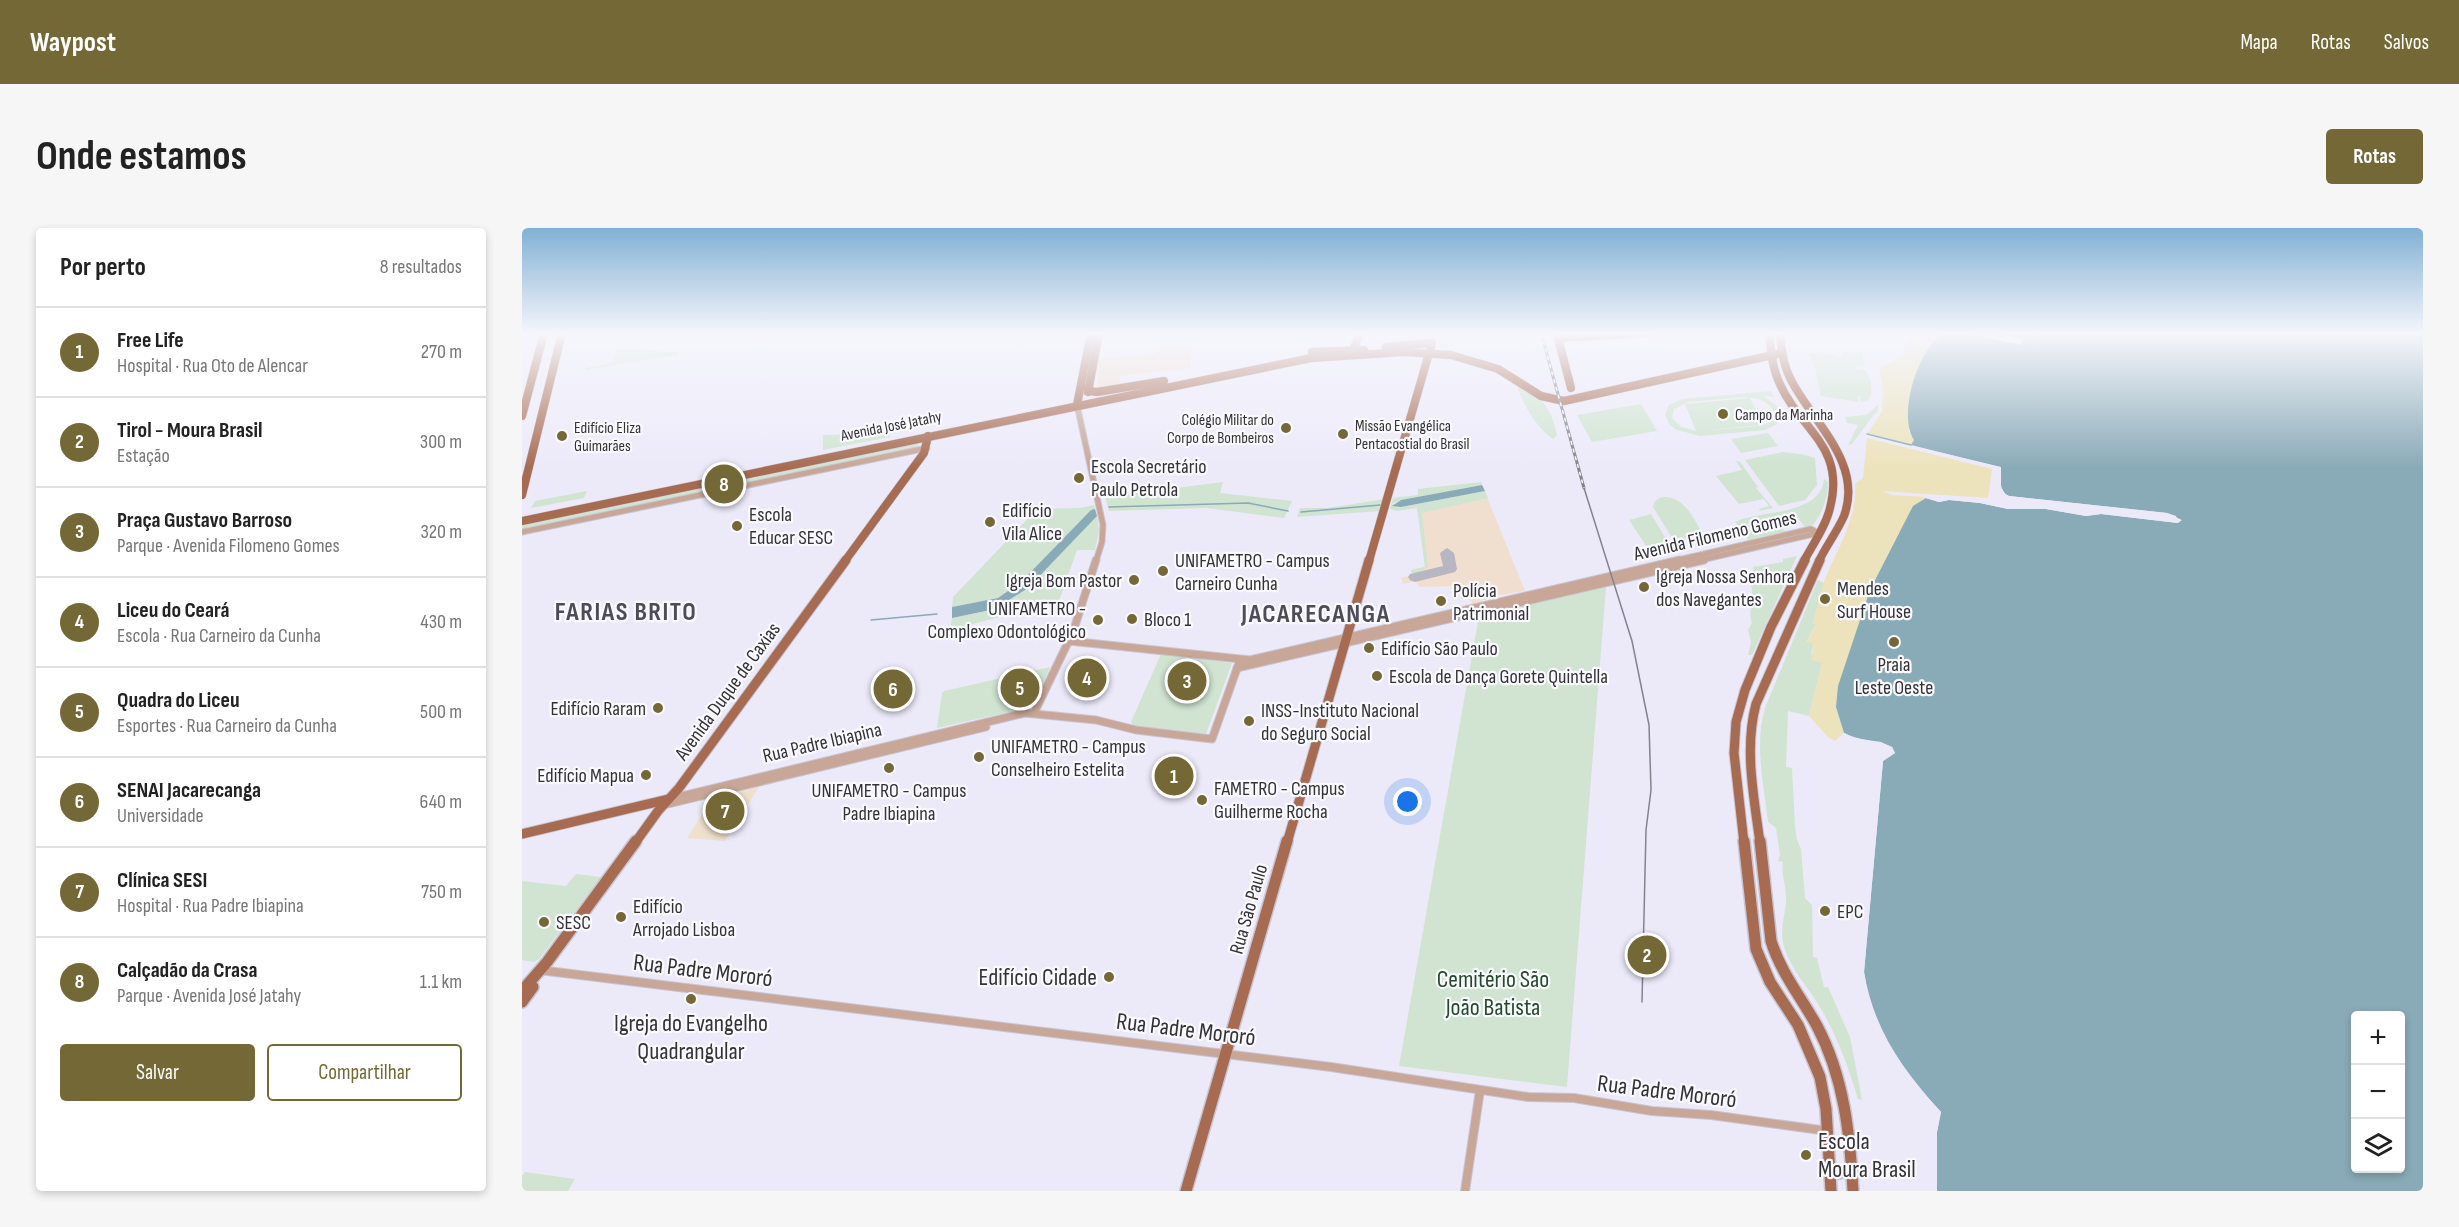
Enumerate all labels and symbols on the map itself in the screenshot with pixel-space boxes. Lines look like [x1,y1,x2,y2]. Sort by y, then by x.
place label: Campo da Marinha [1735,406,1833,425]
street label: Avenida José Jatahy [838,407,943,446]
marker: Campo da Marinha [1716,407,1730,421]
place label: Colégio Militar do Corpo de Bombeiros [1167,411,1274,448]
place label: Missão Evangélica Pentacostial do Brasil [1355,417,1470,454]
place label: Edifício Eliza Guimarães [574,419,641,456]
marker: Colégio Militar do Corpo de Bombeiros [1279,421,1293,435]
marker: Missão Evangélica Pentacostial do Brasil [1336,427,1350,441]
marker: Edifício Eliza Guimarães [555,429,569,443]
place label: Escola Secretário Paulo Petrola [1091,455,1207,502]
pin: 8 [704,462,744,506]
marker: Escola Secretário Paulo Petrola [1072,471,1086,485]
place label: Edifício Vila Alice [1002,499,1062,546]
place label: Escola Educar SESC [749,503,833,550]
street label: Avenida Filomeno Gomes [1630,506,1799,567]
marker: Edifício Vila Alice [983,515,997,529]
marker: Escola Educar SESC [730,519,744,533]
place label: UNIFAMETRO - Campus Carneiro Cunha [1175,549,1330,596]
marker: UNIFAMETRO - Campus Carneiro Cunha [1156,564,1170,578]
place label: Igreja Nossa Senhora dos Navegantes [1656,565,1795,612]
place label: Igreja Bom Pastor [1006,569,1122,593]
marker: Igreja Bom Pastor [1127,573,1141,587]
place label: Mendes Surf House [1837,577,1911,624]
place label: Polícia Patrimonial [1453,579,1529,626]
marker: Igreja Nossa Senhora dos Navegantes [1637,580,1651,594]
marker: Mendes Surf House [1818,592,1832,606]
marker: Polícia Patrimonial [1434,594,1448,608]
district label: FARIAS BRITO [555,597,697,628]
place label: UNIFAMETRO - Complexo Odontológico [928,597,1086,644]
district label: JACARECANGA [1240,599,1391,630]
place label: Bloco 1 [1144,608,1191,632]
marker: Bloco 1 [1125,612,1139,626]
marker: UNIFAMETRO - Complexo Odontológico [1091,613,1105,627]
street label: Avenida Duque de Caxias [669,618,786,766]
marker: Praia Leste Oeste [1887,635,1901,649]
place label: Edifício São Paulo [1381,637,1498,661]
marker: Edifício São Paulo [1362,641,1376,655]
place label: Praia Leste Oeste [1855,653,1933,700]
pin: 4 [1068,656,1106,700]
pin: 3 [1168,658,1206,704]
place label: Escola de Dança Gorete Quintella [1389,665,1608,689]
pin: 6 [874,666,913,712]
pin: 5 [1000,666,1040,710]
marker: Escola de Dança Gorete Quintella [1370,669,1384,683]
place label: Edifício Raram [550,697,646,721]
place label: INSS-Instituto Nacional do Seguro Social [1261,699,1419,746]
marker: Edifício Raram [651,701,665,715]
marker: INSS-Instituto Nacional do Seguro Social [1242,714,1256,728]
street label: Rua Padre Ibiapina [760,718,884,768]
place label: UNIFAMETRO - Campus Conselheiro Estelita [991,735,1146,782]
marker: UNIFAMETRO - Campus Conselheiro Estelita [972,750,986,764]
pin: 1 [1154,754,1194,798]
marker: UNIFAMETRO - Campus Padre Ibiapina [882,761,896,775]
place label: Edifício Mapua [537,764,634,788]
marker: Edifício Mapua [639,768,653,782]
place label: FAMETRO - Campus Guilherme Rocha [1214,777,1345,824]
place label: UNIFAMETRO - Campus Padre Ibiapina [812,779,966,826]
your location [1393,787,1422,816]
pin: 7 [706,788,744,834]
marker: FAMETRO - Campus Guilherme Rocha [1195,793,1209,807]
street label: Rua São Paulo [1225,862,1273,957]
place label: Edifício Arrojado Lisboa [632,895,735,942]
place label: EPC [1837,900,1863,924]
marker: EPC [1818,904,1832,918]
marker: Edifício Arrojado Lisboa [614,910,628,924]
place label: SESC [556,911,591,935]
marker: SESC [537,915,551,929]
pin: 2 [1628,932,1666,978]
street label: Rua Padre Mororó [632,948,774,993]
place label: Edifício Cidade [979,963,1097,992]
park label: Cemitério São João Batista [1437,965,1549,1022]
marker: Edifício Cidade [1102,970,1116,984]
marker: Igreja do Evangelho Quadrangular [684,992,698,1006]
street label: Rua Padre Mororó [1115,1007,1257,1052]
place label: Igreja do Evangelho Quadrangular [614,1009,768,1066]
street label: Rua Padre Mororó [1596,1069,1738,1114]
place label: Escola Moura Brasil [1818,1127,1916,1184]
marker: Escola Moura Brasil [1799,1148,1813,1162]

